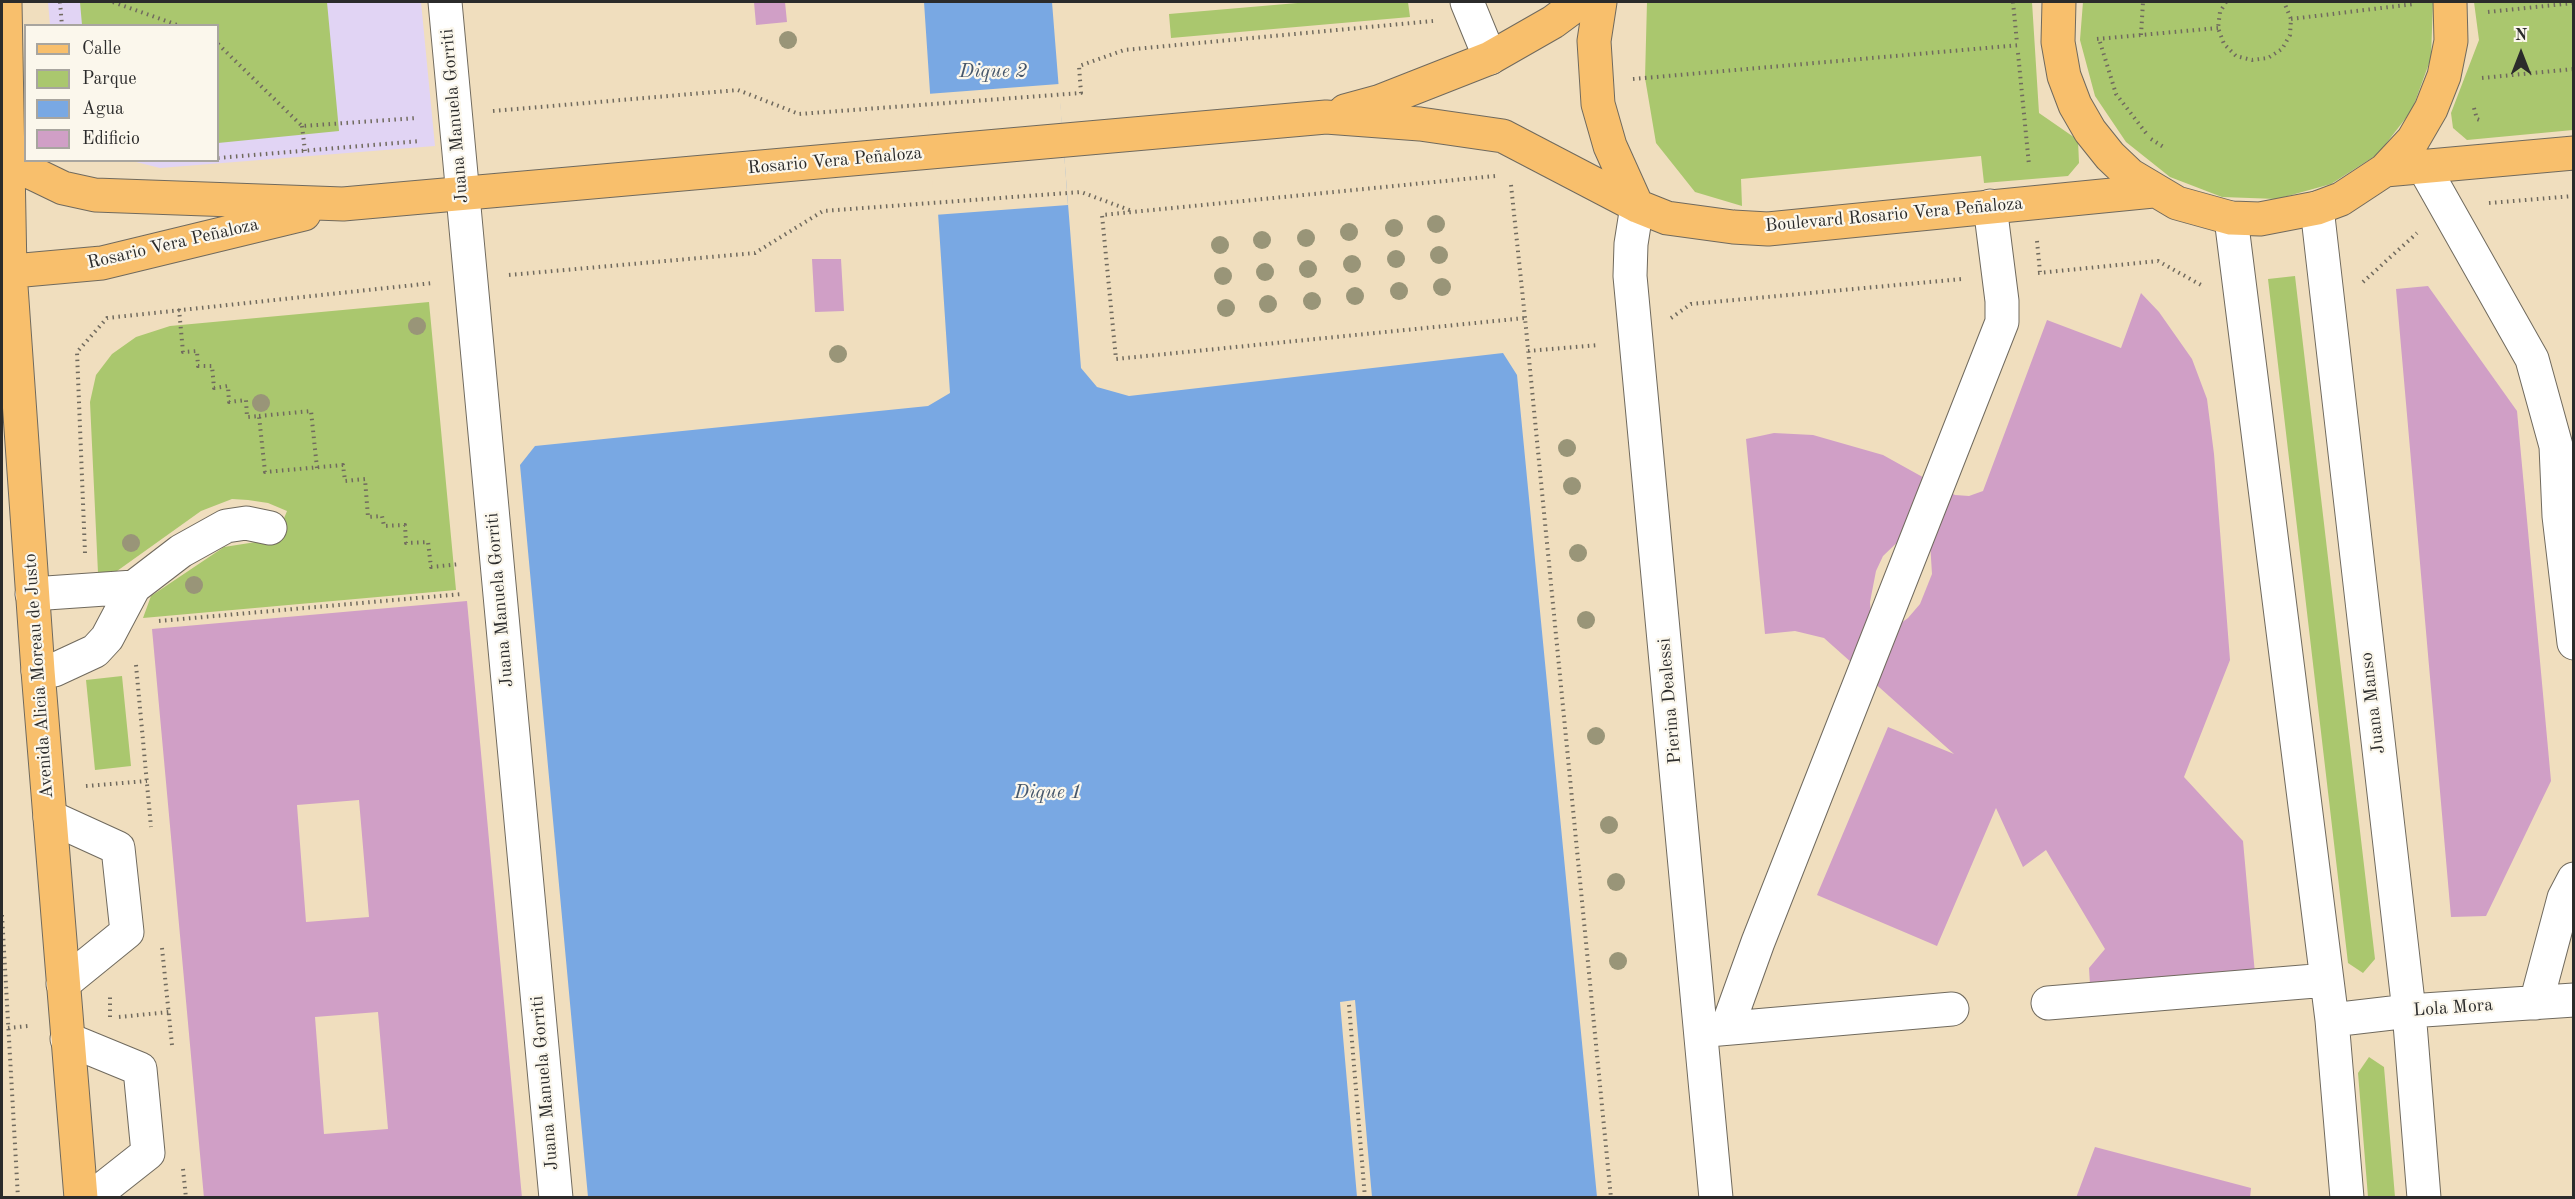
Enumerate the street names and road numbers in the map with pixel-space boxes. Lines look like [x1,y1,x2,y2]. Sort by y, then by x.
street label: Juana Manuela Gorriti [437,28,473,204]
street label: Rosario Vera Peñaloza [747,143,923,179]
street label: Boulevard Rosario Vera Peñaloza [1764,193,2024,237]
street label: Rosario Vera Peñaloza [85,214,261,274]
street label: Juana Manuela Gorriti [482,512,518,688]
street label: Avenida Alicia Moreau de Justo [20,553,58,799]
street label: Pierina Dealessi [1654,637,1686,765]
street label: Juana Manso [2356,651,2390,755]
street label: Lola Mora [2412,994,2494,1022]
street label: Juana Manuela Gorriti [527,995,563,1171]

